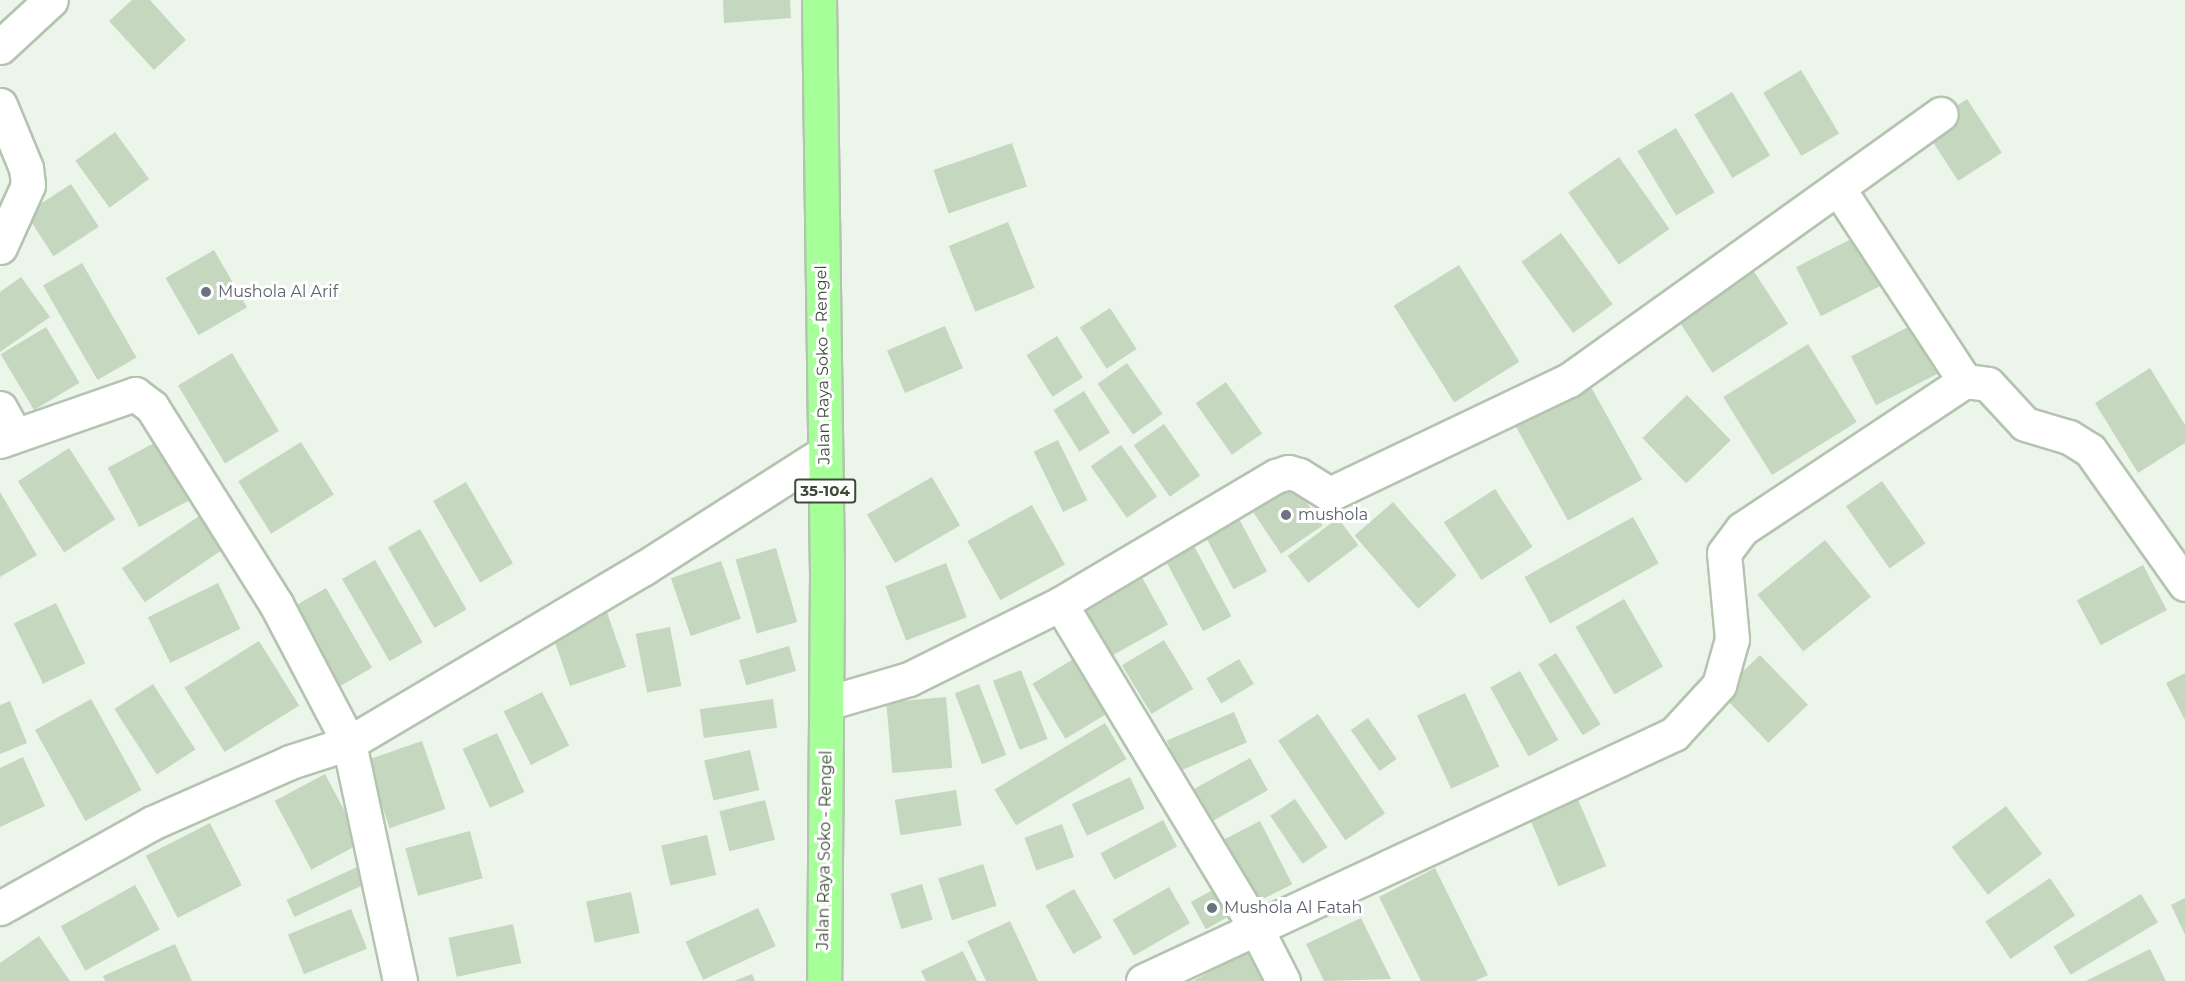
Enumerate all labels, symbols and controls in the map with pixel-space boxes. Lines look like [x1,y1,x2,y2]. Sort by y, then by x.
street label: Jalan Raya Soko - Rengel [812,265,834,465]
place label: Mushola Al Arif [218,282,338,302]
marker: Mushola Al Arif [199,285,213,299]
road number: 35-104 [794,479,856,503]
place label: mushola [1298,505,1368,525]
marker: mushola [1279,508,1293,522]
street label: Jalan Raya Soko - Rengel [814,750,836,950]
place label: Mushola Al Fatah [1224,898,1362,918]
marker: Mushola Al Fatah [1205,901,1219,915]

